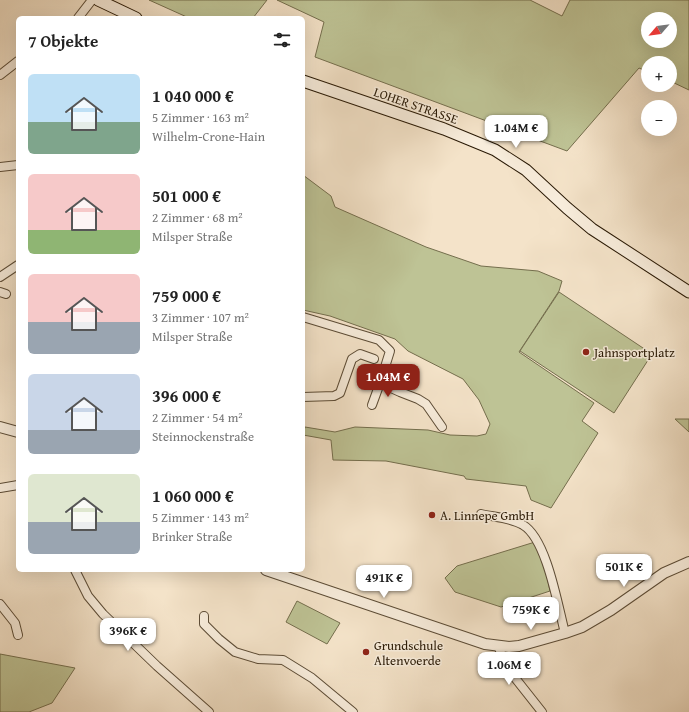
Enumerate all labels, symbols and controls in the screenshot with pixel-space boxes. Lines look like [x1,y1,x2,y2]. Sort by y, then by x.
north arrow [641,12,677,48]
map controls [641,12,677,136]
text: 7 Objekte [28,28,98,53]
icon: filters [271,29,293,51]
button: + [641,56,677,92]
street label: LOHER STRASSE [371,82,461,129]
text: 1 040 000 € [152,83,234,108]
icon: home [60,90,108,138]
button: − [641,100,677,136]
text: 5 Zimmer · 163 m² [152,108,249,127]
pin: 1.04M € [479,115,553,149]
text: 1.04M € [494,118,538,137]
text: Wilhelm-Crone-Hain [152,127,265,146]
text: 501 000 € [152,183,221,208]
icon: home [60,190,108,238]
text: 2 Zimmer · 68 m² [152,208,243,227]
text: Milsper Straße [152,227,233,246]
text: 759 000 € [152,283,221,308]
icon: home [60,290,108,338]
text: 3 Zimmer · 107 m² [152,308,249,327]
text: Milsper Straße [152,327,233,346]
place label: Jahnsportplatz [592,343,675,362]
marker: Jahnsportplatz [581,347,591,357]
pin: 1.04M € [351,364,425,398]
text: 1.04M € [366,367,410,386]
text: 396 000 € [152,383,221,408]
icon: home [60,390,108,438]
text: 2 Zimmer · 54 m² [152,408,243,427]
text: Steinnockenstraße [152,427,254,446]
text: 1 060 000 € [152,483,234,508]
icon: home [60,490,108,538]
place label: A. Linnepe GmbH [440,506,535,525]
text: 5 Zimmer · 143 m² [152,508,249,527]
marker: A. Linnepe GmbH [427,510,437,520]
text: Brinker Straße [152,527,232,546]
pin: 501K € [591,554,657,588]
text: 501K € [605,557,643,576]
pin: 491K € [351,565,417,599]
text: 491K € [365,568,403,587]
pin: 759K € [498,597,564,631]
text: 759K € [512,600,550,619]
pin: 396K € [95,618,161,652]
text: 396K € [109,621,147,640]
place label: Grundschule Altenvoerde [374,636,443,670]
marker: Grundschule Altenvoerde [361,647,371,657]
pin: 1.06M € [472,652,546,686]
text: 1.06M € [487,655,531,674]

